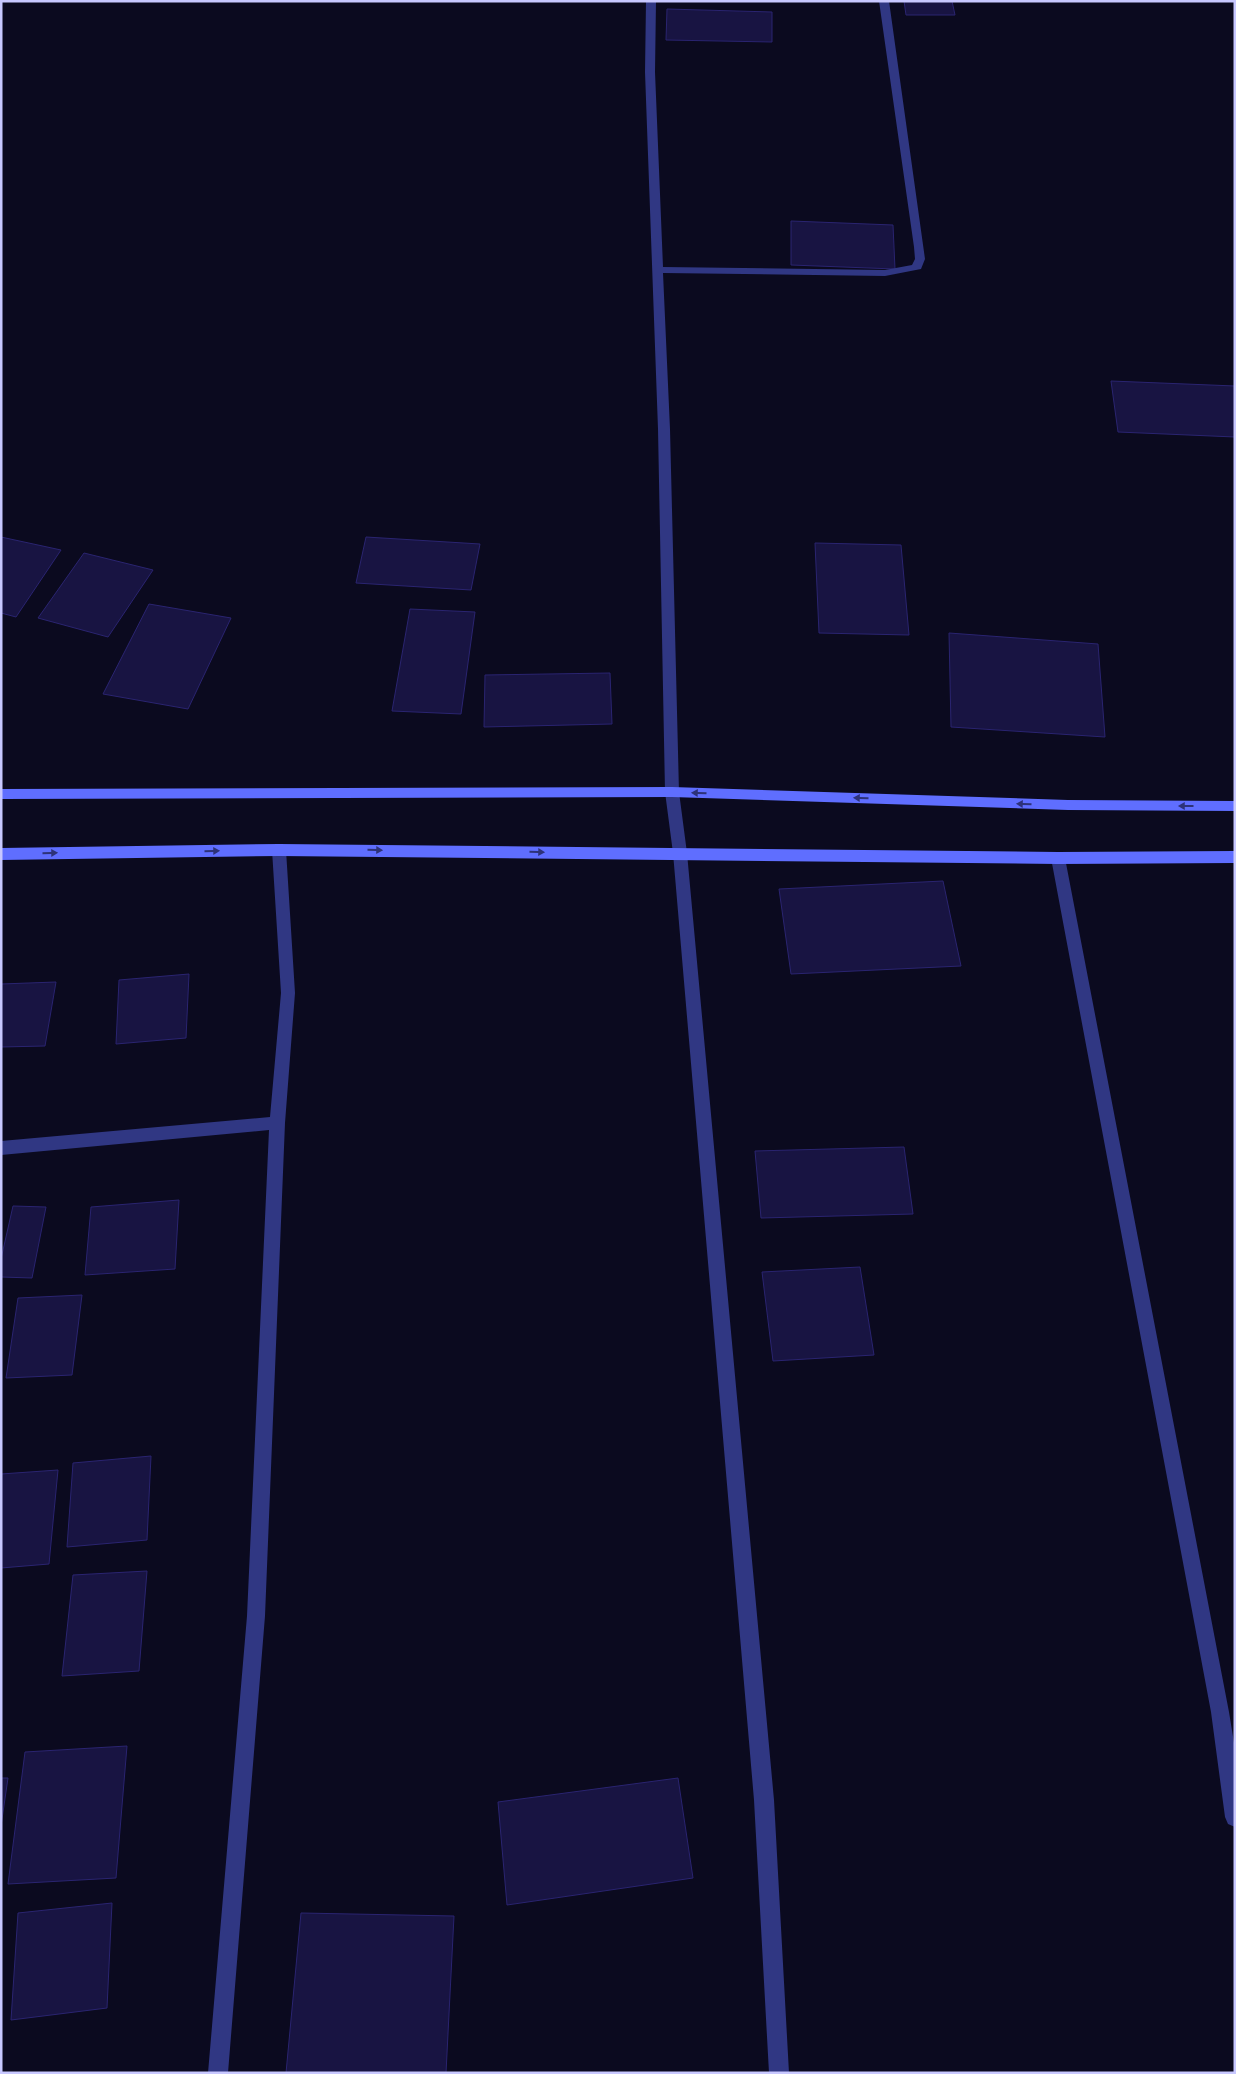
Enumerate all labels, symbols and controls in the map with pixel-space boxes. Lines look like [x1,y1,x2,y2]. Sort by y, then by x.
one-way arrow [690,788,706,796]
one-way arrow [853,794,869,802]
one-way arrow [1015,799,1031,807]
one-way arrow [1178,802,1194,810]
one-way arrow [205,846,221,854]
one-way arrow [367,847,383,855]
one-way arrow [530,848,546,856]
one-way arrow [42,849,58,857]

